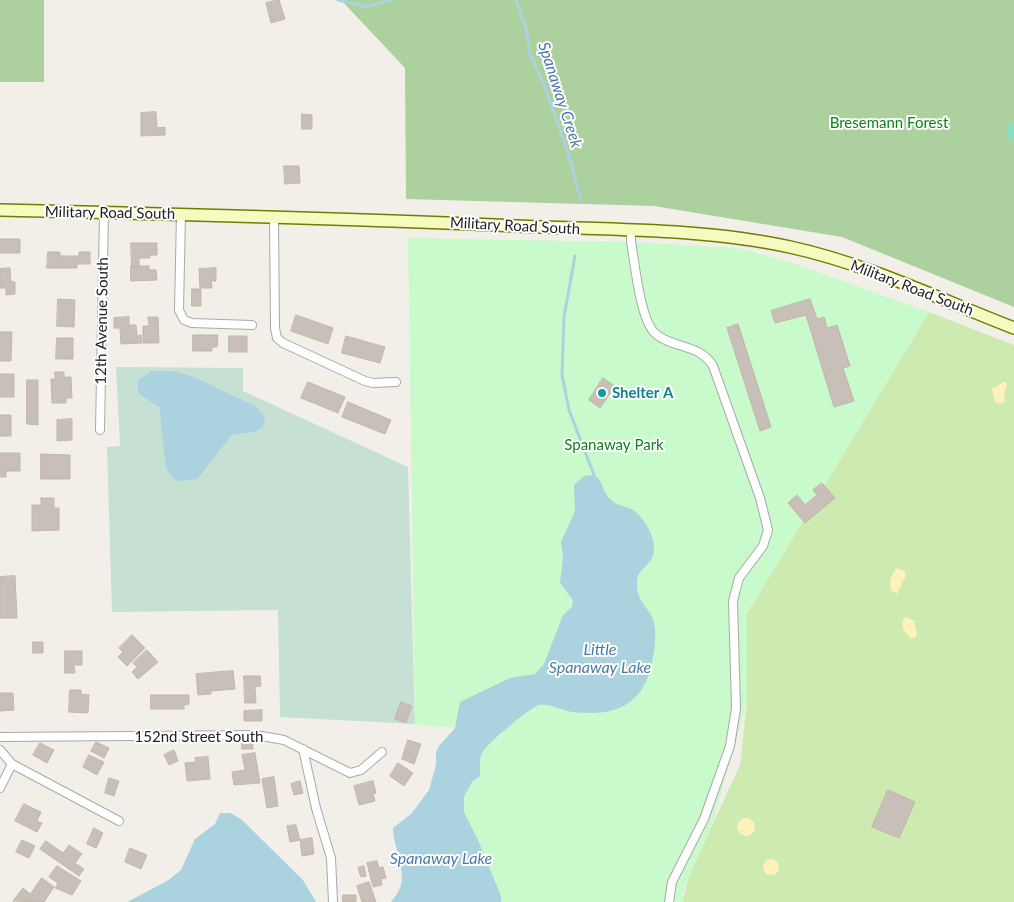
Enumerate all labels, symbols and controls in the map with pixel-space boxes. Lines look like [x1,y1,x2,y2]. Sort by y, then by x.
water label: Spanaway Creek [534,40,586,150]
park label: Bresemann Forest [830,114,948,132]
street label: Military Road South [45,203,175,223]
street label: Military Road South [449,214,581,238]
street label: Military Road South [848,256,976,320]
street label: 12th Avenue South [92,257,112,385]
place label: Shelter A [612,384,674,402]
marker: Shelter A [596,387,608,399]
park label: Spanaway Park [564,436,664,454]
water label: Little Spanaway Lake [549,640,651,678]
street label: 152nd Street South [135,728,263,746]
water label: Spanaway Lake [390,849,492,869]

